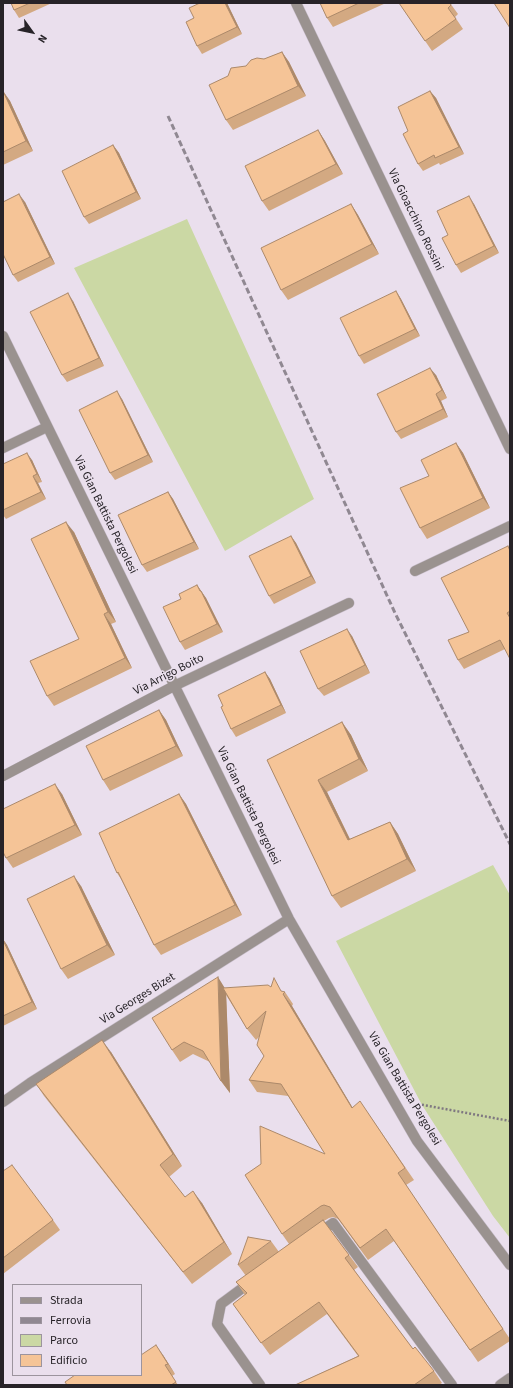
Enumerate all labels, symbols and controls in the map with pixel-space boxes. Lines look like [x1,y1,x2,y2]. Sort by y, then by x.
north arrow [12,12,52,52]
text: N [34,32,51,46]
street label: Via Gioacchino Rossini [384,167,446,273]
street label: Via Gian Battista Pergolesi [70,454,140,576]
street label: Via Arrigo Boito [131,651,207,699]
street label: Via Gian Battista Pergolesi [213,745,283,867]
street label: Via Georges Bizet [98,970,178,1028]
street label: Via Gian Battista Pergolesi [364,1030,444,1148]
legend [12,1284,142,1376]
text: Strada [50,1292,83,1309]
text: Ferrovia [50,1312,91,1329]
text: Parco [50,1332,78,1349]
text: Edificio [50,1352,87,1369]

